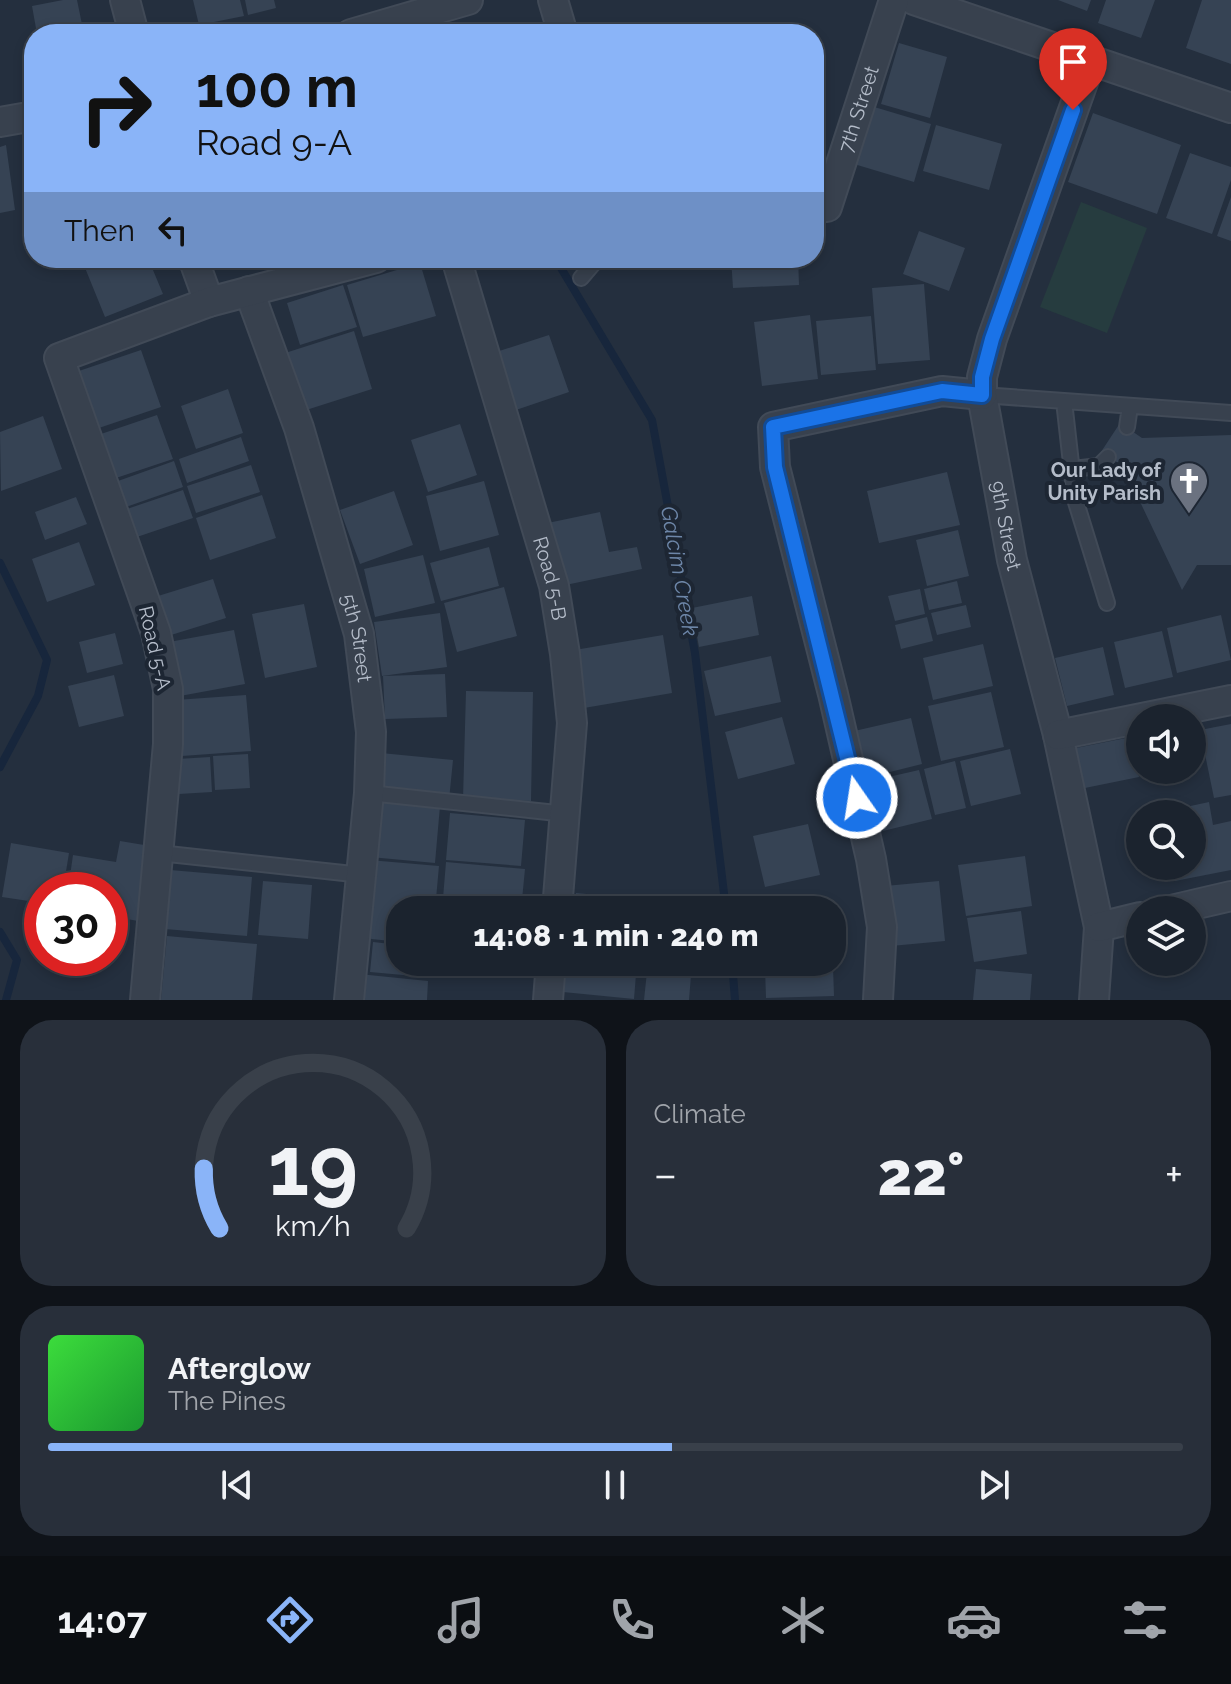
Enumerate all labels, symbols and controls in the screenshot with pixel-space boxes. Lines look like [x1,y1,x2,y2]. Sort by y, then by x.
pin [1039,28,1107,110]
icon: arrive [1051,40,1095,84]
text: 100 m [196,54,358,120]
icon: right [64,56,168,160]
street label: 7th Street [833,63,884,156]
text: Road 9-A [196,121,352,163]
icon: left [151,208,195,252]
text: Then [64,213,135,248]
place label: Our Lady of Unity Parish [1047,458,1162,505]
church icon: Our Lady of Unity Parish [1168,460,1210,515]
street label: 9th Street [986,479,1026,573]
water label: Galcim Creek [656,504,704,638]
street label: Road 5-B [528,534,571,622]
street label: 5th Street [336,591,377,684]
street label: Road 5-A [134,604,176,693]
map controls [1126,704,1206,976]
button: sound [1126,704,1206,784]
position arrow [815,756,899,840]
button: search [1126,800,1206,880]
speed limit sign: 30 [24,872,128,976]
button: layers [1126,896,1206,976]
text: 14:08 · 1 min · 240 m [473,918,759,953]
text: Climate [654,1099,746,1129]
text: 19 [268,1117,358,1214]
text: 22° [878,1139,964,1209]
text: − [654,1149,677,1200]
text: + [1165,1149,1183,1200]
text: km/h [275,1209,350,1243]
text: Afterglow [168,1351,311,1386]
text: The Pines [168,1386,286,1416]
icon: previous [215,1463,259,1507]
icon: pause [593,1463,637,1507]
icon: next [972,1463,1016,1507]
icon: directions [262,1592,318,1648]
icon: music [433,1592,489,1648]
icon: phone [604,1592,660,1648]
icon: climate [775,1592,831,1648]
icon: car [946,1592,1002,1648]
icon: filters [1117,1592,1173,1648]
text: 14:07 [58,1599,147,1641]

